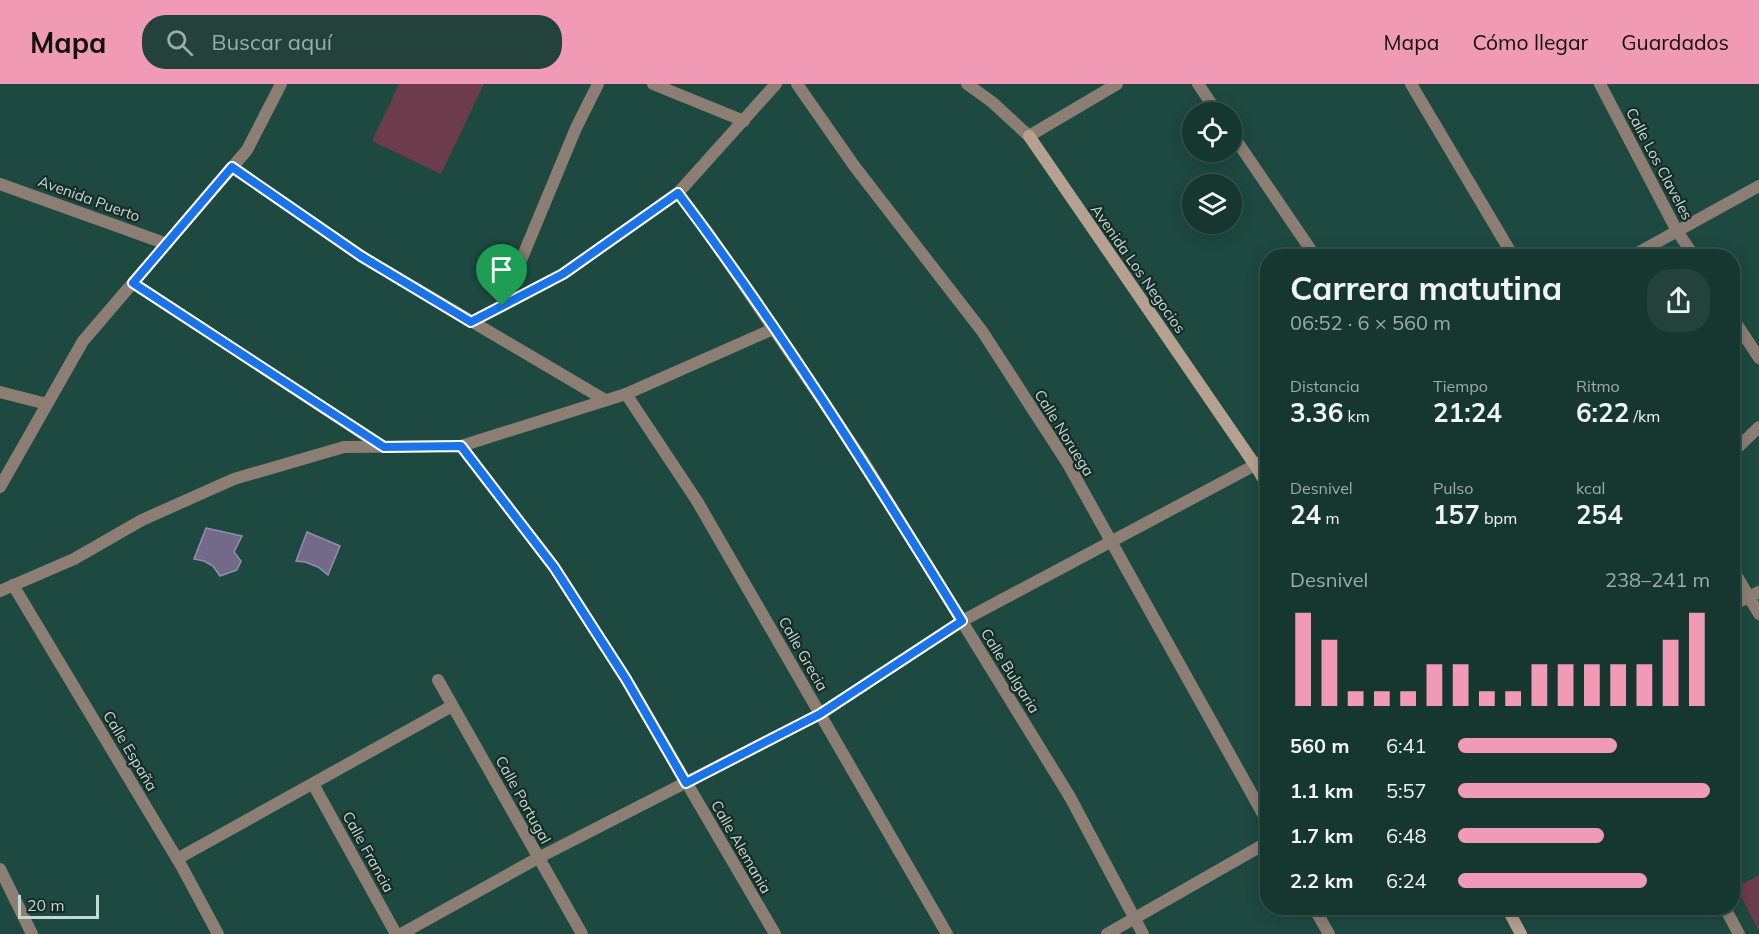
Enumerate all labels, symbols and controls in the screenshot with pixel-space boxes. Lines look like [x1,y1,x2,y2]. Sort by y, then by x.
search box [142,15,562,69]
text: Mapa [30,25,106,60]
icon: search [163,26,196,59]
text: Buscar aquí [211,28,332,56]
text: Mapa [1384,29,1439,55]
text: Cómo llegar [1472,29,1588,55]
text: Guardados [1621,29,1729,55]
map controls [1182,102,1242,234]
button: locate [1182,102,1242,162]
street label: Calle Los Claveles [1622,104,1697,223]
street label: Avenida Puerto [36,171,143,226]
button: layers [1182,174,1242,234]
street label: Avenida Los Negocios [1087,201,1190,337]
pin [476,244,527,306]
icon: arrive [485,253,518,286]
text: Carrera matutina [1290,267,1562,308]
button: share [1647,269,1710,332]
text: 06:52 · 6 × 560 m [1290,310,1451,335]
text: Distancia [1290,376,1360,396]
text: Tiempo [1433,376,1488,396]
text: Ritmo [1576,376,1620,396]
street label: Calle Noruega [1030,386,1099,479]
text: 3.36 [1290,396,1343,429]
text: 21:24 [1433,396,1502,429]
text: 6:22 [1576,396,1629,429]
text: km [1343,406,1370,426]
text: /km [1629,406,1660,426]
text: Desnivel [1290,478,1353,498]
text: Pulso [1433,478,1473,498]
text: kcal [1576,478,1605,498]
text: 24 [1290,498,1321,531]
text: 157 [1433,498,1480,531]
text: 254 [1576,498,1623,531]
text: m [1321,508,1339,528]
text: bpm [1480,508,1517,528]
text: Desnivel [1290,567,1368,592]
text: 238–241 m [1605,567,1710,592]
street label: Calle Grecia [775,613,832,694]
street label: Calle Bulgaria [977,625,1044,717]
street label: Calle España [99,707,162,794]
text: 560 m [1290,733,1349,758]
text: 6:41 [1386,733,1427,758]
street label: Calle Portugal [491,752,555,847]
text: 1.1 km [1290,778,1353,803]
text: 5:57 [1386,778,1427,803]
street label: Calle Alemania [707,797,776,897]
street label: Calle Francia [338,808,398,896]
text: 1.7 km [1290,823,1353,848]
text: 6:48 [1386,823,1427,848]
text: 2.2 km [1290,868,1353,893]
text: 6:24 [1386,868,1427,893]
scale bar [18,892,99,920]
text: 20 m [27,895,64,915]

